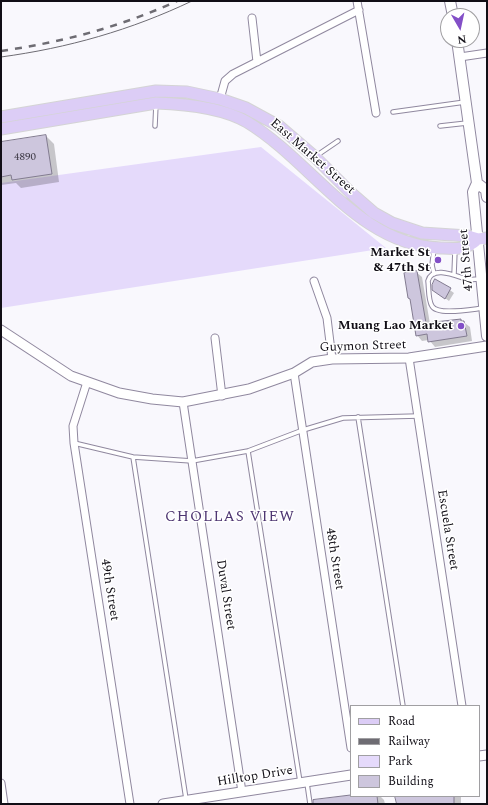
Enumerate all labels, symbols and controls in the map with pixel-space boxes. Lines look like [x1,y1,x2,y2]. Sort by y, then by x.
north arrow [440,8,480,48]
text: N [456,30,468,48]
street label: East Market Street [266,116,358,198]
house number: 4890 [14,151,36,165]
street label: 47th Street [457,228,477,292]
place label: Market St & 47th St [370,245,430,276]
marker: Market St & 47th St [433,255,443,265]
place label: Muang Lao Market [338,318,453,334]
marker: Muang Lao Market [456,321,466,331]
street label: Guymon Street [319,338,407,356]
street label: Escuela Street [433,489,461,571]
district label: CHOLLAS VIEW [165,509,295,527]
street label: 48th Street [321,527,347,591]
street label: 49th Street [96,558,122,622]
street label: Duval Street [212,559,238,631]
legend [350,705,480,797]
text: Road [388,712,415,731]
text: Railway [388,732,430,751]
text: Park [388,752,413,771]
street label: Hilltop Drive [216,763,294,791]
text: Building [388,772,434,791]

